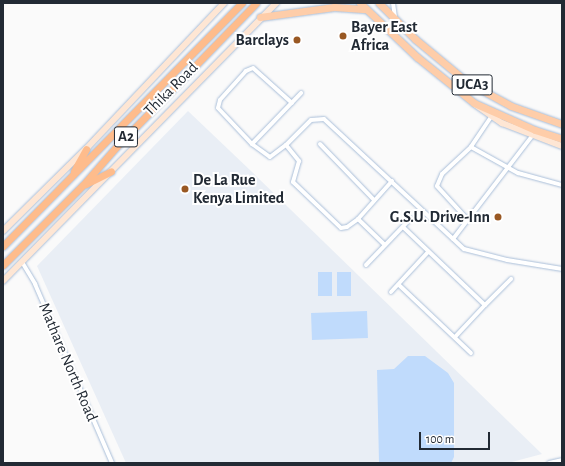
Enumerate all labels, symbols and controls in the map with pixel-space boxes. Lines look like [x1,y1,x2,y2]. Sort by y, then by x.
place label: Bayer East Africa [351,17,417,55]
place label: Barclays [235,30,289,50]
marker: Bayer East Africa [338,31,348,41]
marker: Barclays [292,35,302,45]
street label: Thika Road [140,58,202,120]
road number: UCA3 [451,72,493,98]
road number: A2 [113,124,139,150]
place label: De La Rue Kenya Limited [193,170,284,208]
marker: De La Rue Kenya Limited [180,184,190,194]
place label: G.S.U. Drive-Inn [390,207,490,227]
marker: G.S.U. Drive-Inn [493,212,503,222]
street label: Mathare North Road [34,300,102,424]
scale bar [421,424,492,450]
text: 100 m [426,433,454,445]

